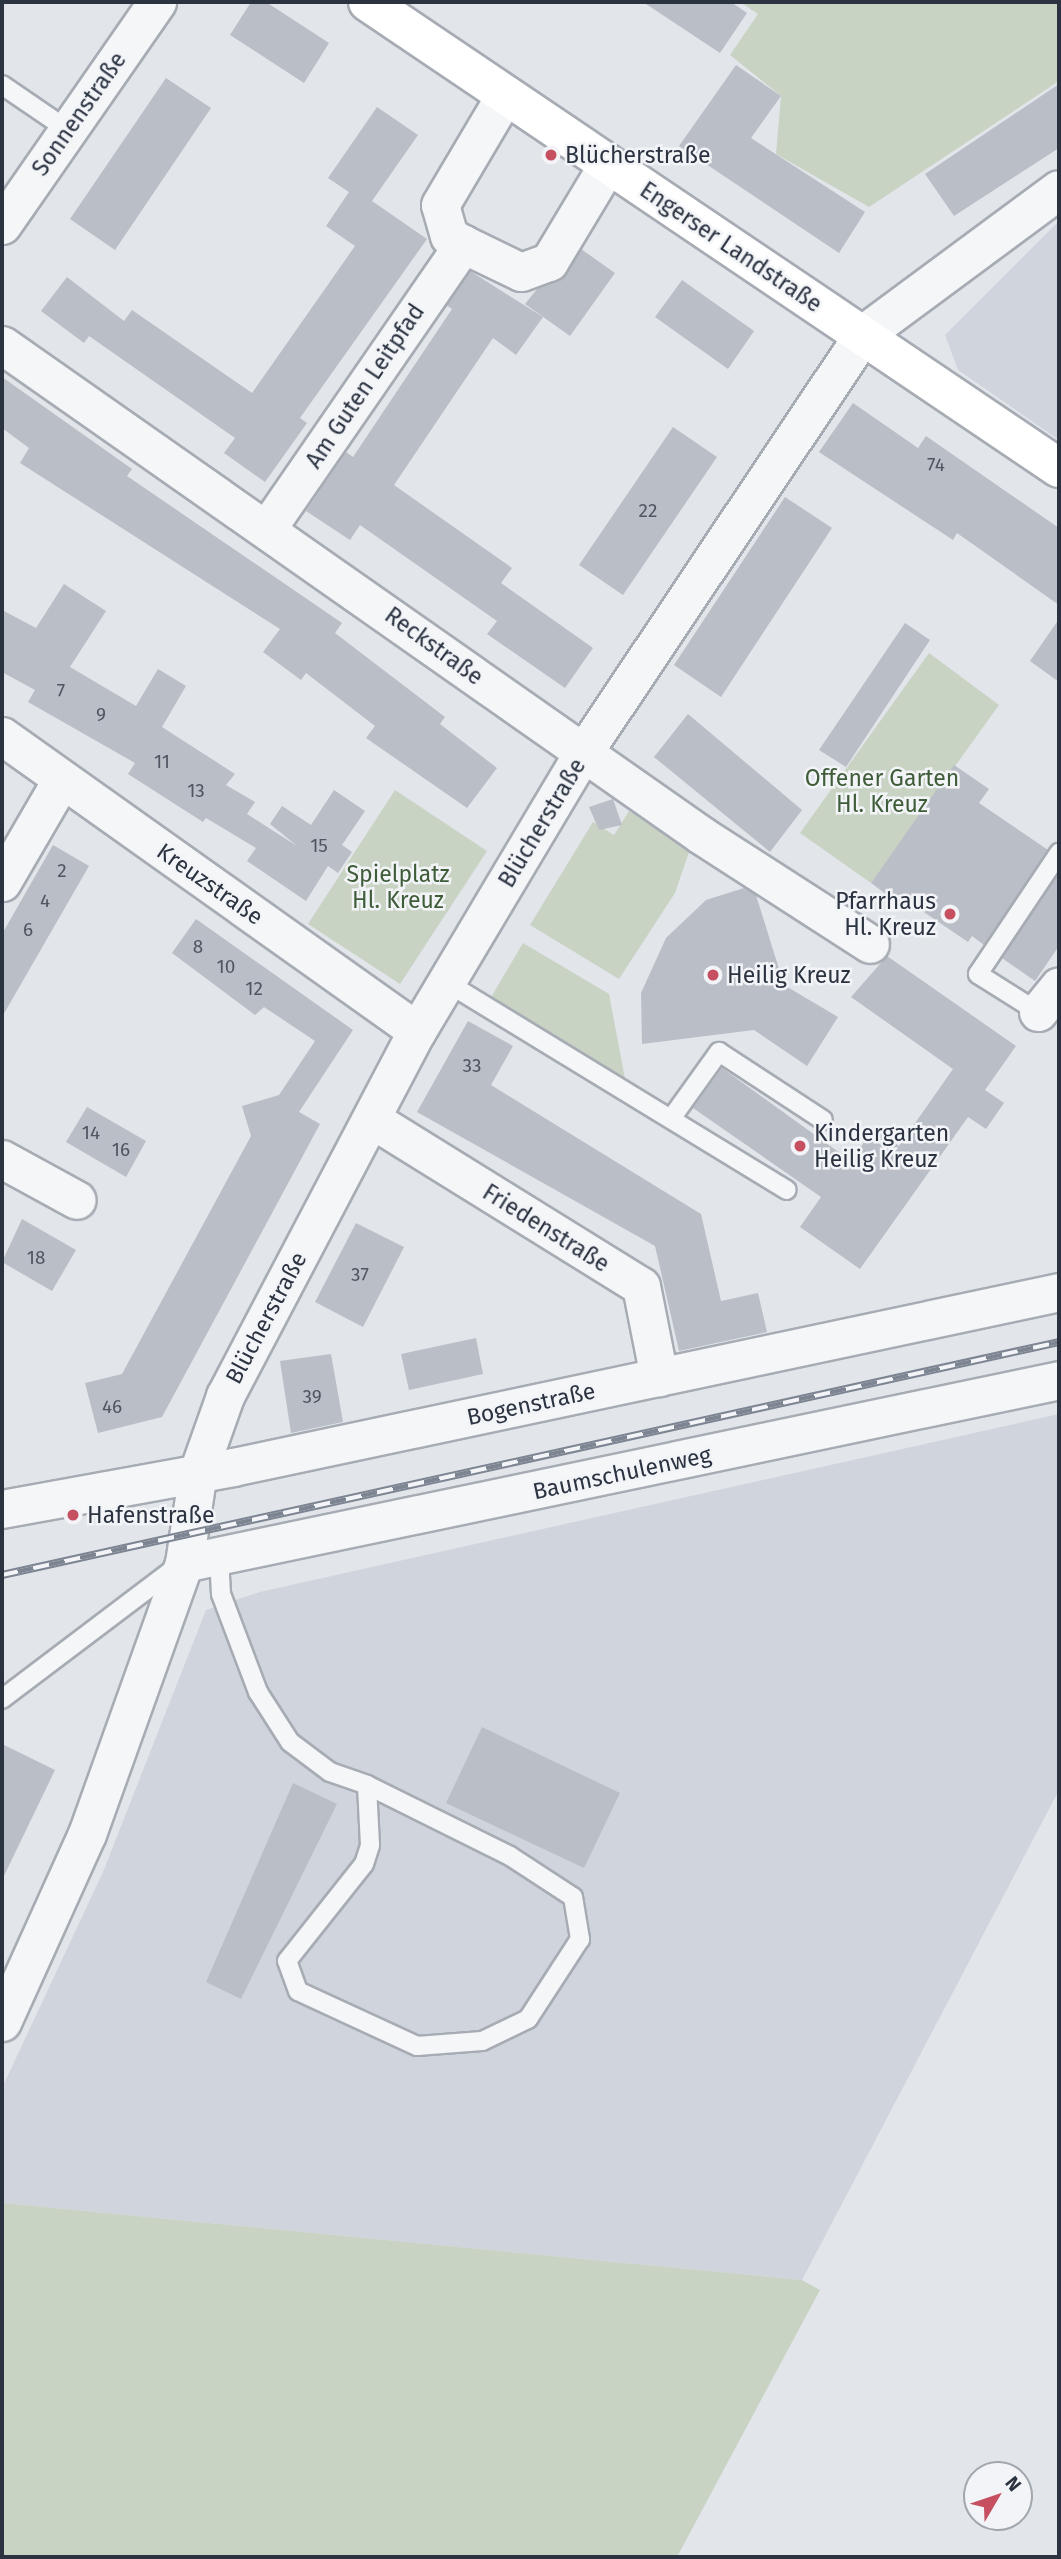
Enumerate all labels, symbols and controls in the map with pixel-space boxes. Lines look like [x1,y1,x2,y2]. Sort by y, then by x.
street label: Sonnenstraße [26,47,132,181]
place label: Blücherstraße [565,141,710,169]
marker: Blücherstraße [543,147,559,163]
street label: Engerser Landstraße [635,176,827,318]
street label: Am Guten Leitpfad [300,299,430,473]
house number: 74 [927,454,945,476]
house number: 22 [639,500,657,522]
street label: Reckstraße [380,601,488,691]
house number: 7 [57,680,65,702]
house number: 9 [96,704,106,726]
house number: 11 [154,751,170,773]
street label: Blücherstraße [493,754,591,892]
park label: Offener Garten Hl. Kreuz [805,764,959,818]
house number: 13 [187,780,205,802]
house number: 15 [310,835,328,857]
street label: Kreuzstraße [152,837,268,931]
house number: 2 [57,860,67,882]
park label: Spielplatz Hl. Kreuz [346,860,450,914]
place label: Pfarrhaus Hl. Kreuz [835,887,936,941]
house number: 4 [40,890,50,912]
marker: Pfarrhaus Hl. Kreuz [942,906,958,922]
house number: 6 [23,919,33,941]
house number: 8 [193,936,203,958]
house number: 10 [217,956,235,978]
place label: Heilig Kreuz [727,961,851,989]
marker: Heilig Kreuz [705,967,721,983]
house number: 12 [245,978,263,1000]
house number: 33 [463,1055,481,1077]
place label: Kindergarten Heilig Kreuz [814,1119,949,1173]
house number: 14 [82,1122,100,1144]
marker: Kindergarten Heilig Kreuz [792,1138,808,1154]
house number: 16 [112,1139,130,1161]
street label: Friedenstraße [478,1178,614,1278]
house number: 18 [27,1247,45,1269]
street label: Blücherstraße [220,1247,312,1389]
house number: 37 [351,1264,369,1286]
street label: Bogenstraße [464,1377,598,1431]
house number: 39 [302,1386,322,1408]
house number: 46 [102,1396,122,1418]
street label: Baumschulenweg [530,1441,714,1505]
place label: Hafenstraße [87,1501,214,1529]
marker: Hafenstraße [65,1507,81,1523]
north arrow [963,2461,1033,2531]
text: N [1000,2472,1026,2496]

